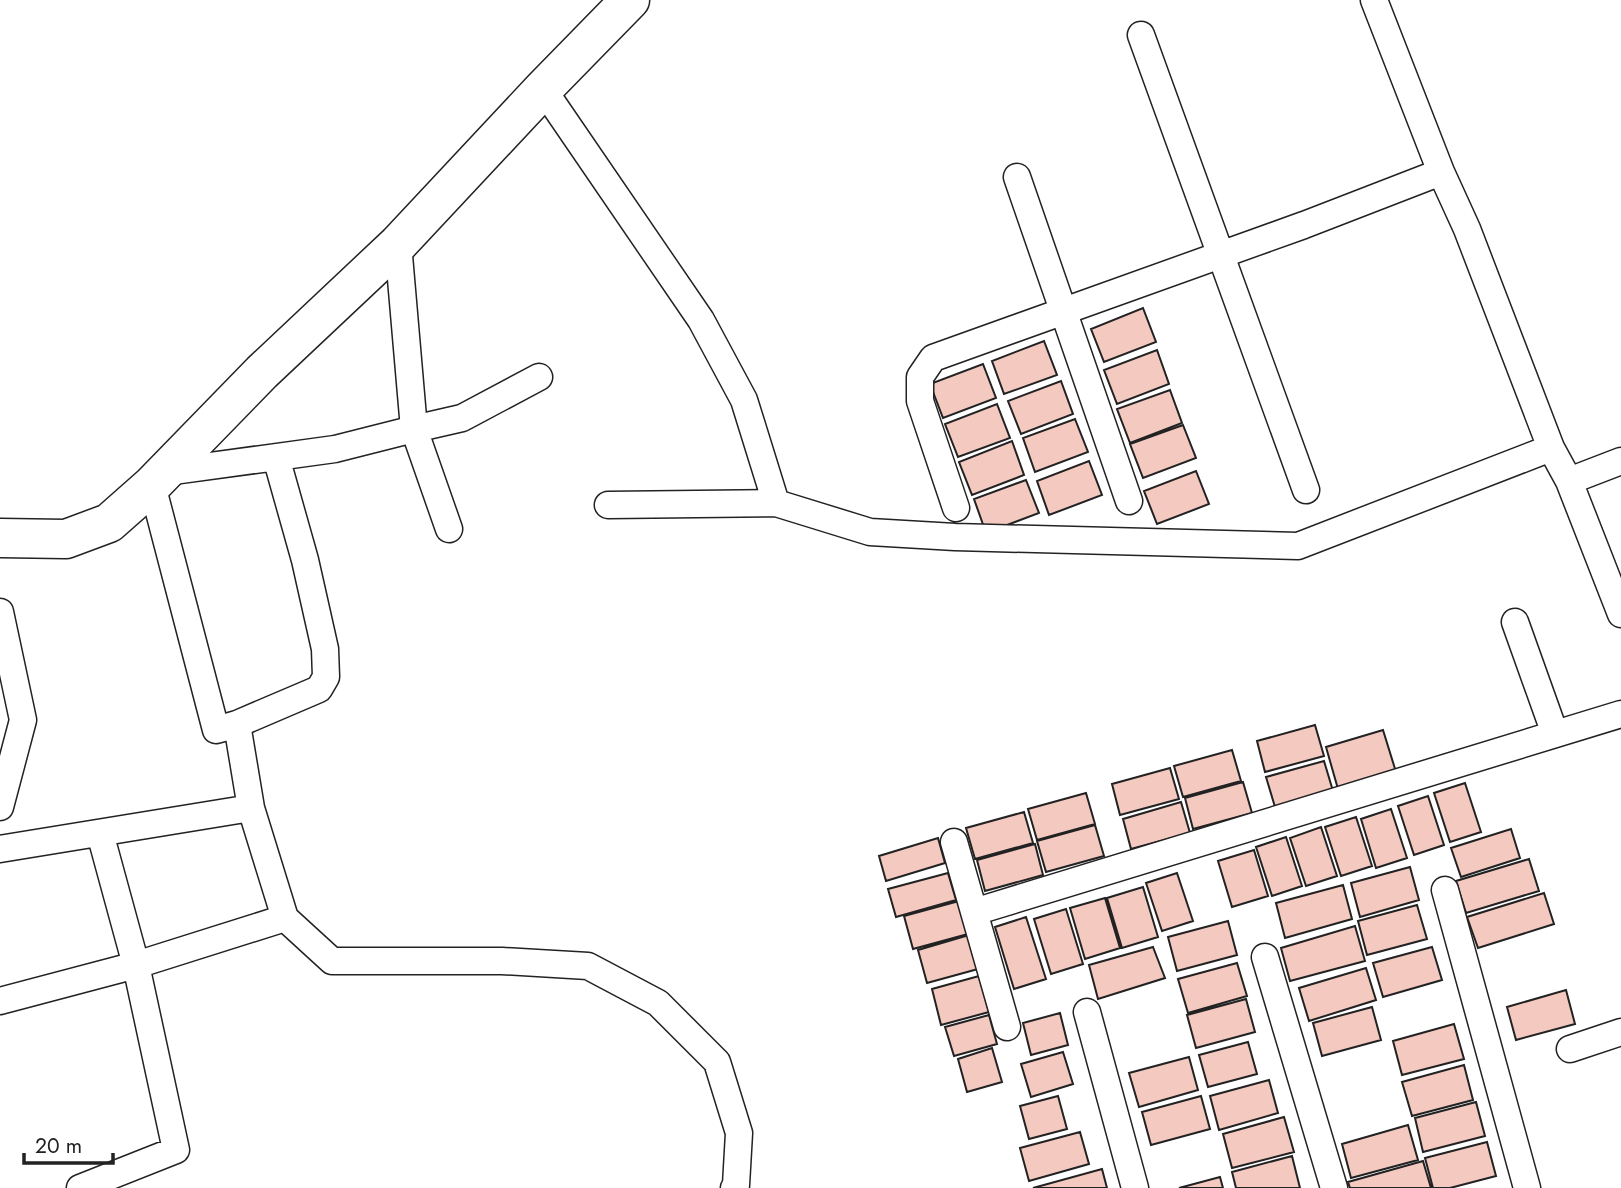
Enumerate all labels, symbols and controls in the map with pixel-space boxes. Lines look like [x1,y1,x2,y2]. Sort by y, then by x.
scale bar [24,1122,114,1166]
text: 20 m [35,1131,82,1161]

